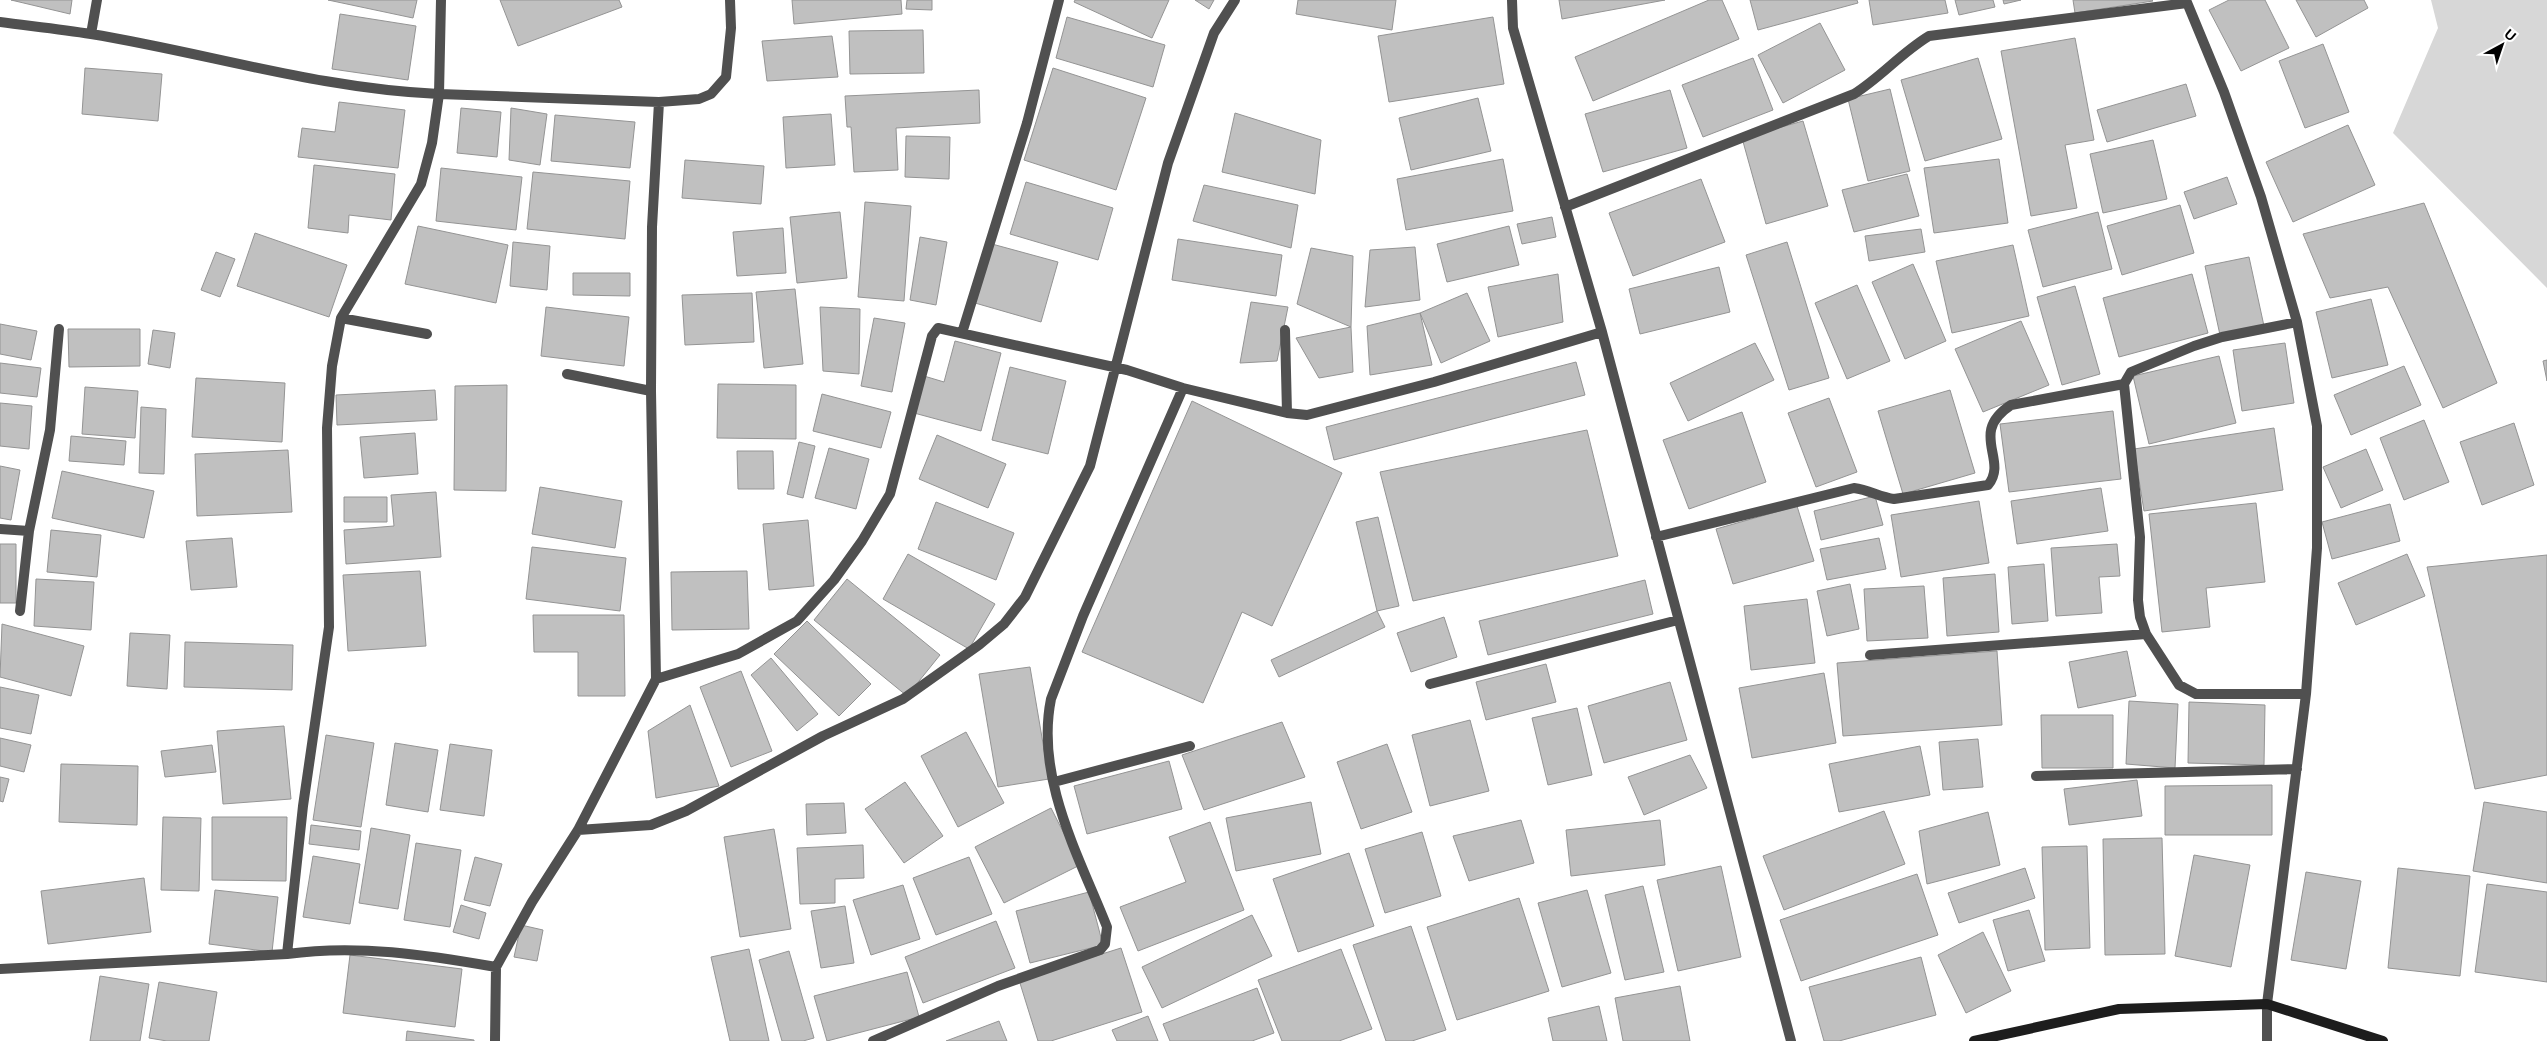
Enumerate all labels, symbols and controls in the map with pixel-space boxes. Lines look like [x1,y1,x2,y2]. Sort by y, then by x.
north arrow [2477,20,2527,70]
text: U [2501,26,2519,44]

